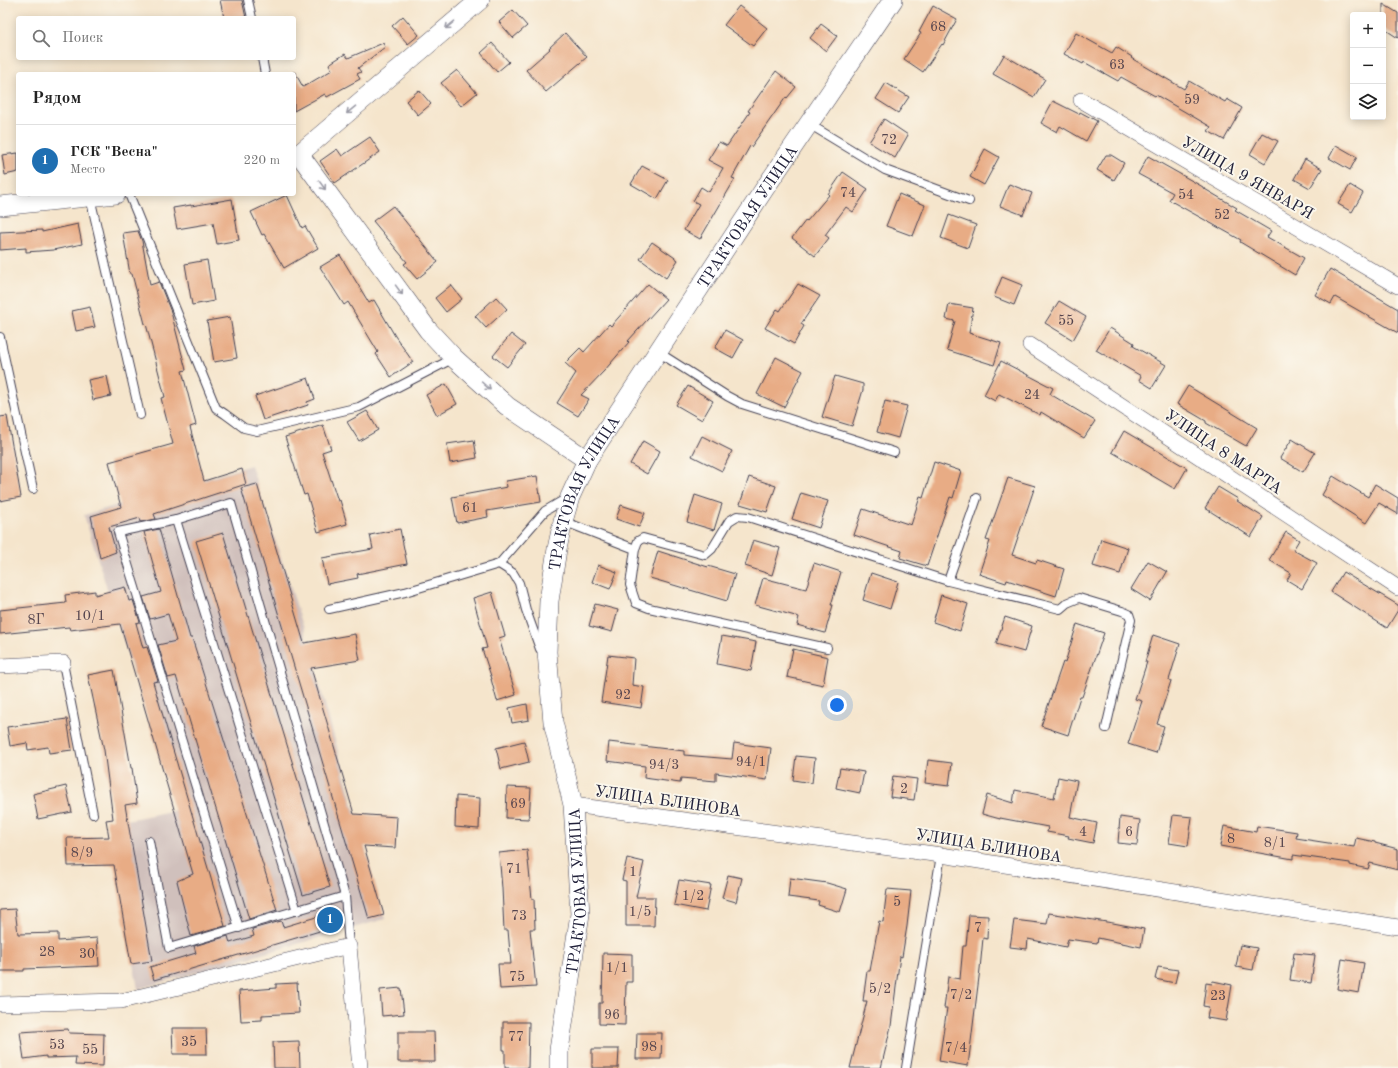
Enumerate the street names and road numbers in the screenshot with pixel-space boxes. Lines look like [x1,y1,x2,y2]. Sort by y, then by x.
street label: УЛИЦА 9 ЯНВАРЯ [1178,135,1316,223]
street label: ТРАКТОВАЯ УЛИЦА [696,143,802,292]
street label: УЛИЦА 8 МАРТА [1161,407,1285,498]
street label: ТРАКТОВАЯ УЛИЦА [548,414,623,572]
street label: УЛИЦА БЛИНОВА [593,784,742,820]
street label: ТРАКТОВАЯ УЛИЦА [565,807,590,976]
street label: УЛИЦА БЛИНОВА [914,828,1063,866]

